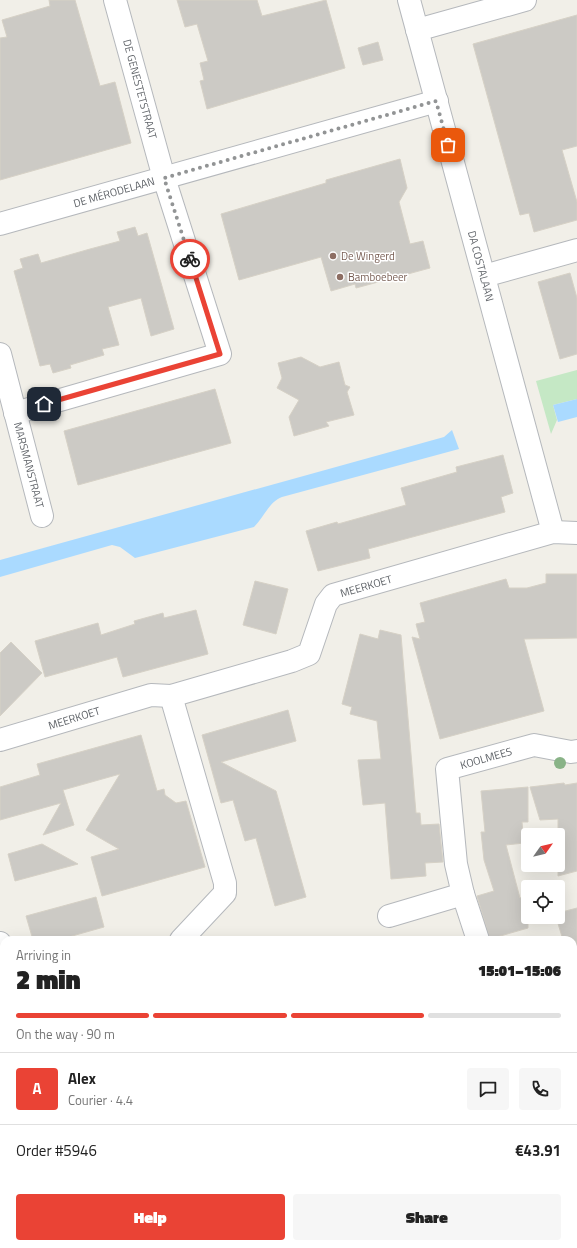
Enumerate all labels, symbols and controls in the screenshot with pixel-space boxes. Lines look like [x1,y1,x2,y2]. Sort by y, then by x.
street label: DE GENESTETSTRAAT [119,37,161,141]
pin [431,128,465,162]
icon: bag [437,134,459,156]
street label: DE MÉRODELAAN [71,173,157,211]
street label: DA COSTALAAN [464,229,498,303]
courier [170,239,210,279]
icon: bike [179,248,201,270]
place label: De Wingerd [341,248,395,264]
marker: De Wingerd [328,251,338,261]
place label: Bamboebeer [348,269,408,285]
marker: Bamboebeer [335,272,345,282]
pin [27,387,61,421]
icon: home [33,393,55,415]
street label: MARSMANSTRAAT [10,420,48,510]
street label: MEERKOET [338,571,394,601]
street label: MEERKOET [46,702,102,733]
street label: KOOLMEES [458,743,514,773]
north arrow [521,828,565,872]
map controls [521,828,565,924]
button: locate [521,880,565,924]
text: Arriving in [16,945,71,965]
text: 15:01–15:06 [478,959,561,982]
text: 2 min [16,960,81,999]
text: On the way · 90 m [16,1024,115,1044]
text: Alex [68,1067,96,1090]
button: chat [467,1068,509,1110]
button: phone [519,1068,561,1110]
text: A [32,1077,42,1100]
text: Courier · 4.4 [68,1090,133,1110]
text: Order #5946 [16,1139,97,1162]
text: €43.91 [515,1139,561,1162]
button: Help [16,1194,285,1240]
button: Share [293,1194,561,1240]

